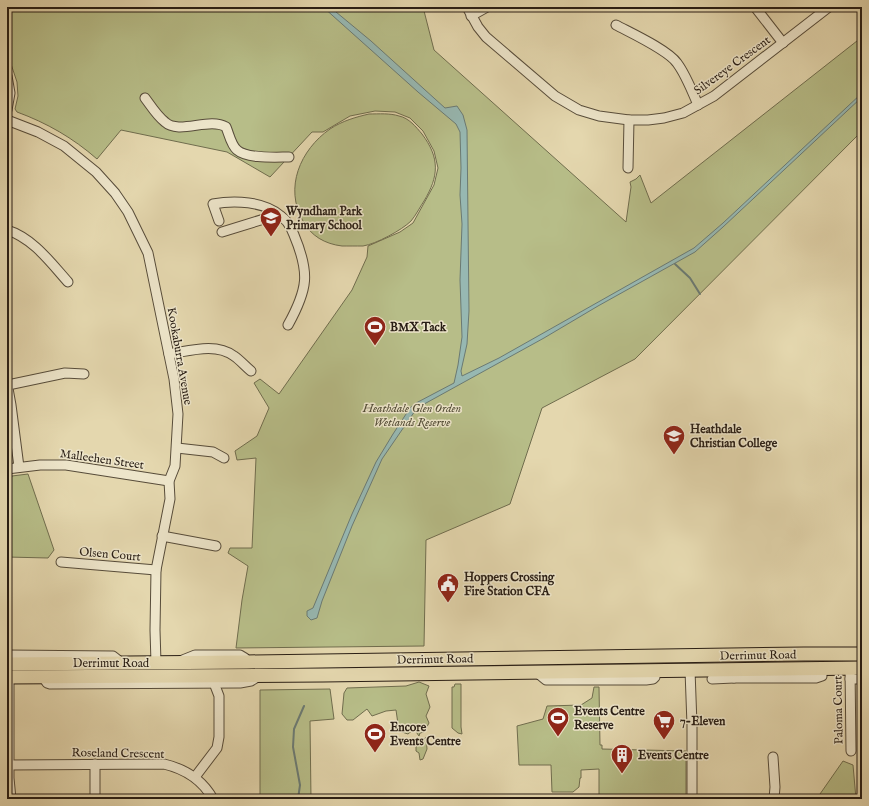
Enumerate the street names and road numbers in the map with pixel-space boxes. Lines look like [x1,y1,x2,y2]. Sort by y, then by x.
street label: Silvereye Crescent [691,33,773,98]
street label: Kookaburra Avenue [164,306,196,407]
street label: Malleehen Street [59,446,145,473]
street label: Olsen Court [79,544,141,565]
street label: Derrimut Road [720,647,797,664]
street label: Derrimut Road [397,651,474,668]
street label: Derrimut Road [73,656,150,671]
street label: Paloma Court [830,676,847,744]
street label: Roseland Crescent [71,745,165,762]

